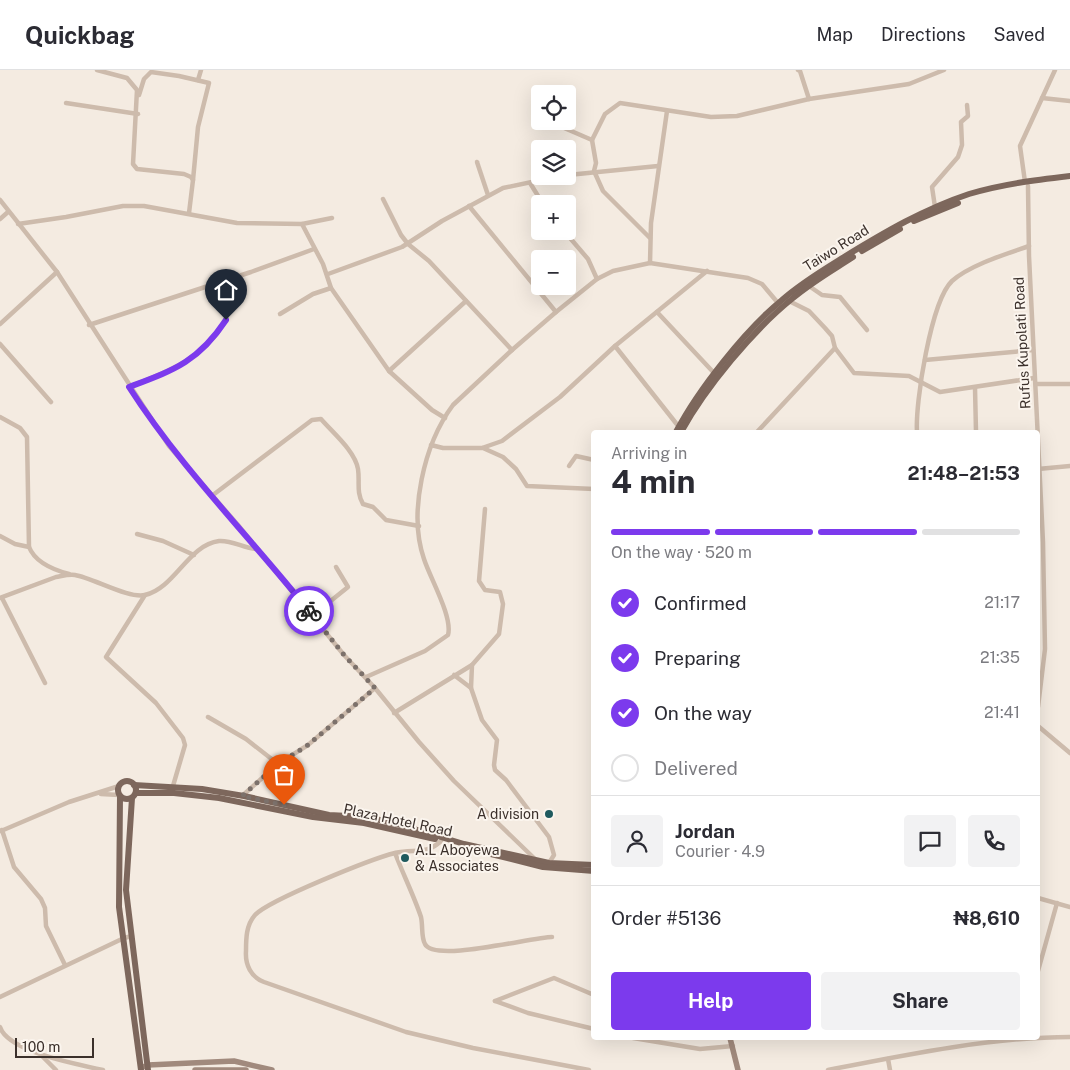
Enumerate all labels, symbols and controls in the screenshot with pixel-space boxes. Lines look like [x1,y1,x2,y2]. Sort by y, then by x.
text: Quickbag [25,21,135,49]
text: Map [816,24,853,45]
text: Directions [881,24,966,45]
text: Saved [994,24,1045,45]
map controls [531,85,576,295]
button: locate [531,85,576,130]
button: layers [531,140,576,185]
button: + [531,195,576,240]
street label: Taiwo Road [800,222,872,274]
button: − [531,250,576,295]
pin [205,269,247,320]
icon: home [212,276,240,304]
street label: Rufus Kupolati Road [1011,277,1033,409]
text: Arriving in [611,444,687,463]
text: 21:48–21:53 [907,462,1020,484]
text: 4 min [611,463,695,500]
text: On the way · 520 m [611,543,752,562]
courier [284,586,334,636]
icon: check [611,589,639,617]
text: Confirmed [654,592,747,614]
text: 21:17 [984,593,1020,612]
icon: bike [295,597,323,625]
icon: check [611,644,639,672]
text: Preparing [654,647,741,669]
text: 21:35 [980,648,1020,667]
icon: check [611,699,639,727]
text: On the way [654,702,752,724]
text: 21:41 [984,703,1020,722]
pin [263,754,305,805]
text: Delivered [654,757,738,779]
icon: bag [270,761,298,789]
street label: Plaza Hotel Road [342,801,454,839]
place label: A division [477,806,539,822]
marker: A division [543,808,555,820]
button: person [611,815,663,867]
button: chat [904,815,956,867]
button: phone [968,815,1020,867]
text: Jordan [675,820,735,842]
place label: A.L Aboyewa & Associates [415,842,499,874]
text: Courier · 4.9 [675,842,765,861]
marker: A.L Aboyewa & Associates [399,852,411,864]
text: Order #5136 [611,907,721,929]
text: ₦8,610 [953,907,1020,929]
button: Help [611,972,811,1030]
button: Share [821,972,1020,1030]
scale bar [15,1035,94,1058]
text: 100 m [22,1039,60,1055]

